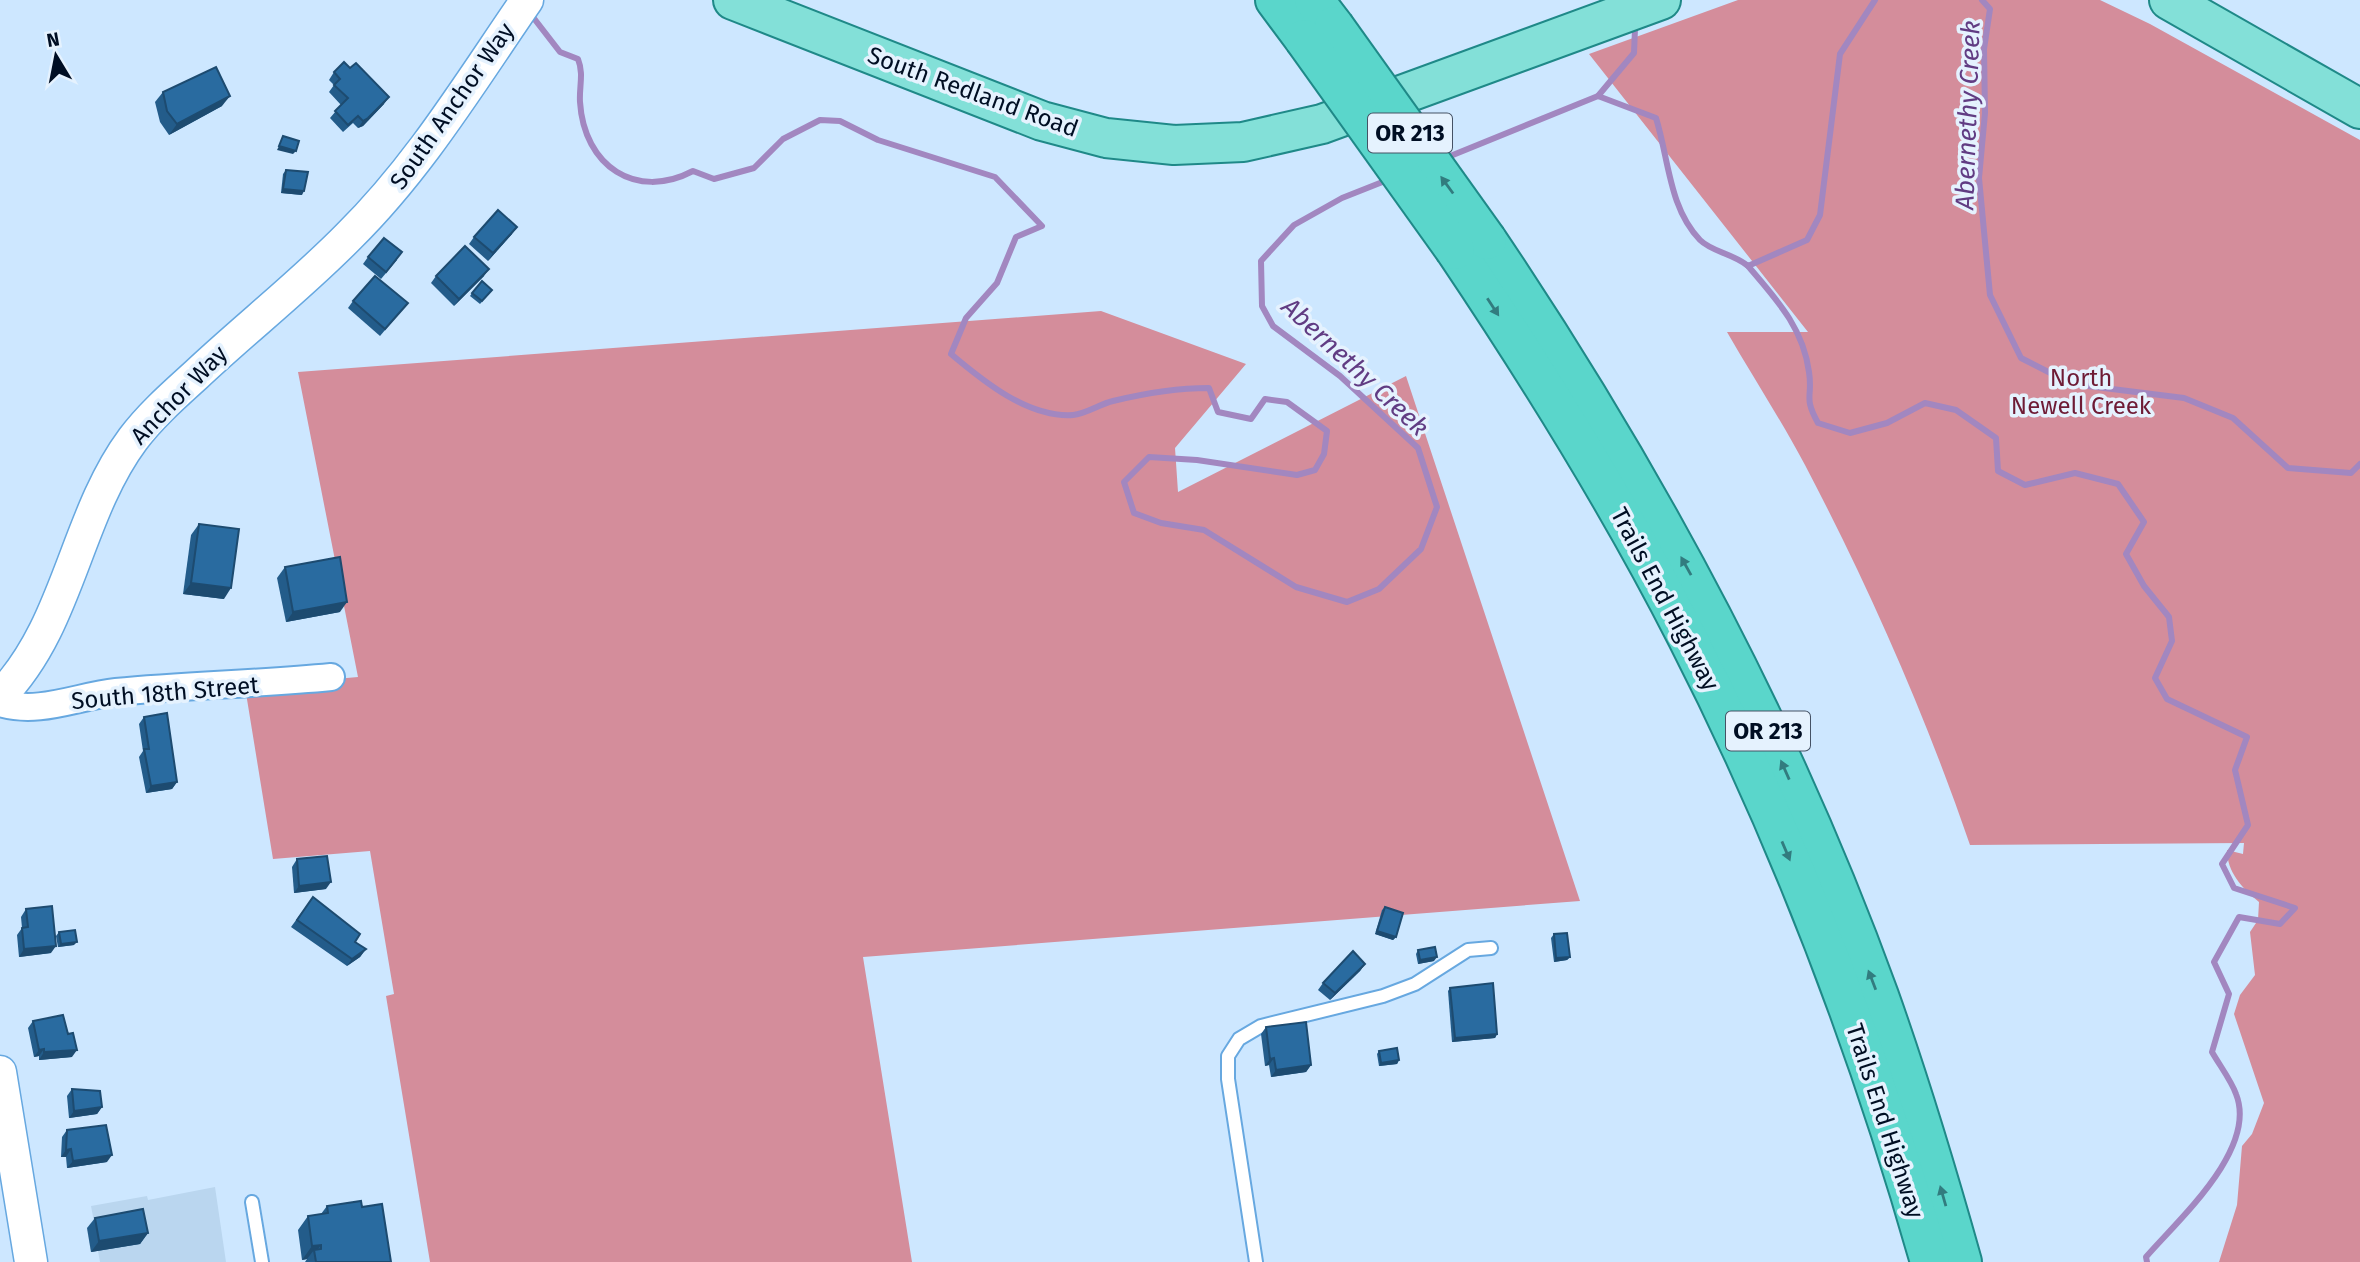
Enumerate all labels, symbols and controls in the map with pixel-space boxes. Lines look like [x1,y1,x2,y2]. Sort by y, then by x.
street label: South Anchor Way [384,17,520,195]
water label: Abernethy Creek [1949,20,1987,211]
north arrow [21,21,91,91]
text: N [45,27,61,52]
street label: South Redland Road [864,41,1082,143]
road number: OR 213 [1368,114,1452,152]
one-way arrow [1440,176,1454,194]
water label: Abernethy Creek [1274,290,1435,443]
one-way arrow [1486,298,1500,316]
street label: Anchor Way [125,340,233,450]
park label: North Newell Creek [2011,364,2152,420]
street label: Trails End Highway [1605,503,1725,695]
one-way arrow [1680,556,1692,575]
street label: South 18th Street [70,671,260,715]
road number: OR 213 [1726,712,1810,750]
one-way arrow [1779,760,1791,780]
one-way arrow [1781,841,1792,862]
one-way arrow [1867,970,1878,991]
street label: Trails End Highway [1840,1020,1930,1222]
one-way arrow [1937,1186,1947,1207]

